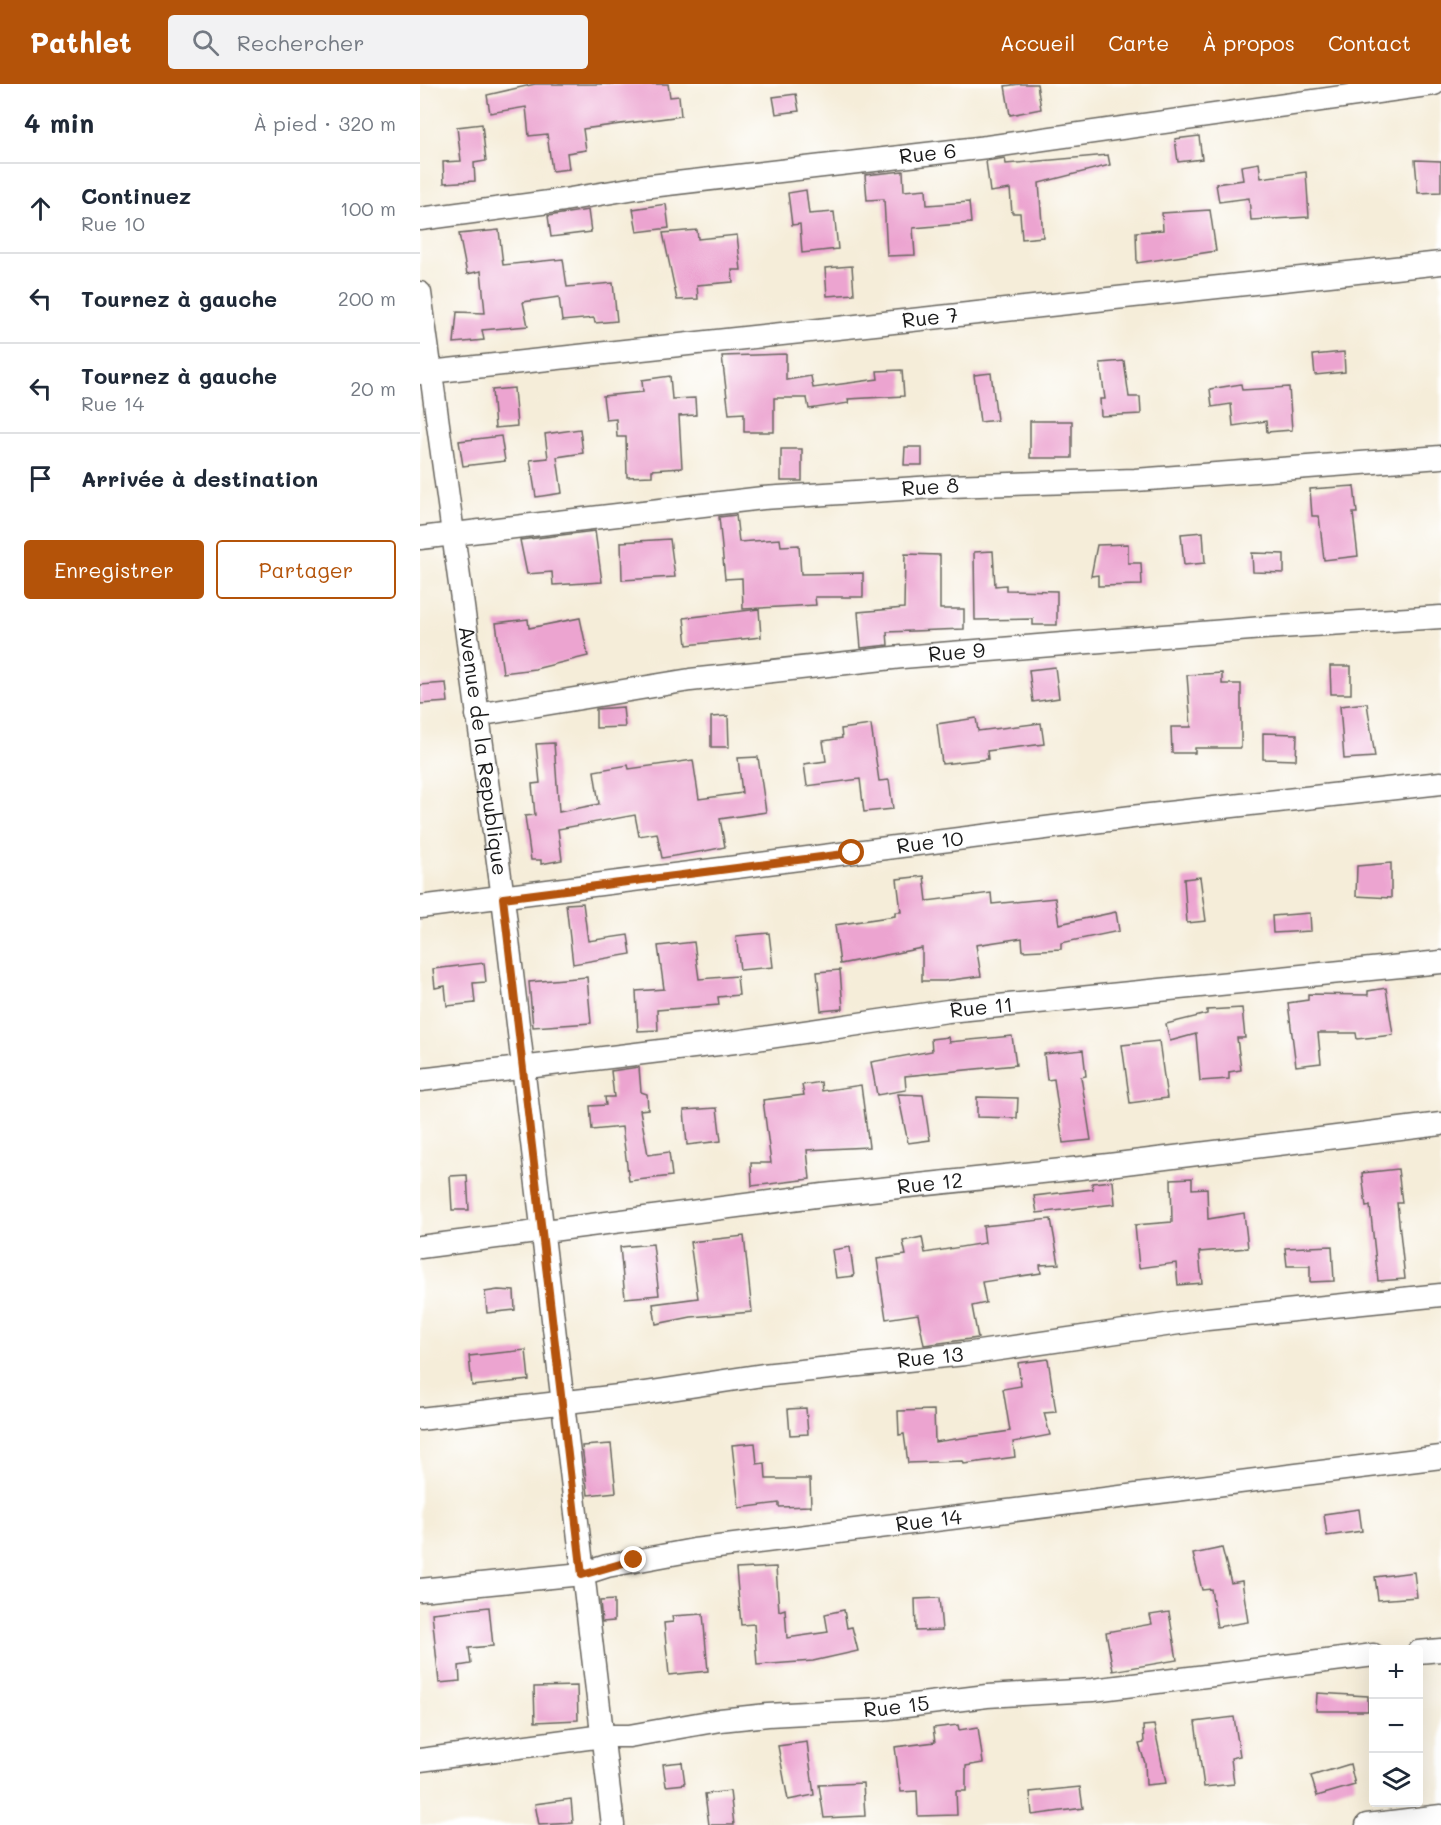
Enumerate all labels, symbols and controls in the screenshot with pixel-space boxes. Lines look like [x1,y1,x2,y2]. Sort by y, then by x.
search box [168,15,588,69]
text: Pathlet [30,24,132,60]
icon: search [189,26,222,59]
text: Rechercher [237,28,364,57]
text: Accueil [1000,29,1075,56]
text: Carte [1108,29,1169,56]
text: À propos [1202,29,1295,56]
text: Contact [1328,29,1411,56]
text: 4 min [24,106,94,140]
text: À pied · 320 m [253,110,396,136]
street label: Rue 6 [898,136,958,169]
text: Continuez [81,181,191,210]
icon: ahead [24,192,57,225]
text: 100 m [340,195,396,221]
text: Rue 10 [81,210,145,236]
icon: left [24,282,57,315]
text: Tournez à gauche [81,284,277,313]
text: 200 m [338,285,396,311]
street label: Rue 7 [900,300,959,333]
text: Tournez à gauche [81,361,277,390]
icon: left [24,372,57,405]
text: 20 m [350,375,396,401]
text: Rue 14 [81,390,144,416]
icon: arrive [24,462,57,495]
text: Arrivée à destination [81,464,318,493]
street label: Rue 8 [901,471,959,501]
button: Enregistrer [24,540,204,599]
button: Partager [216,540,396,599]
street label: Avenue de la Republique [454,624,515,877]
street label: Rue 9 [927,635,986,667]
street label: Rue 10 [895,823,965,859]
route start [838,839,864,865]
street label: Rue 11 [948,990,1014,1023]
street label: Rue 12 [896,1165,964,1199]
street label: Rue 13 [896,1339,965,1373]
street label: Rue 14 [894,1502,964,1537]
route end [620,1546,646,1572]
map controls [1369,1645,1423,1807]
button: + [1369,1645,1423,1699]
street label: Rue 15 [863,1688,931,1722]
button: − [1369,1699,1423,1753]
button: layers [1369,1753,1423,1807]

